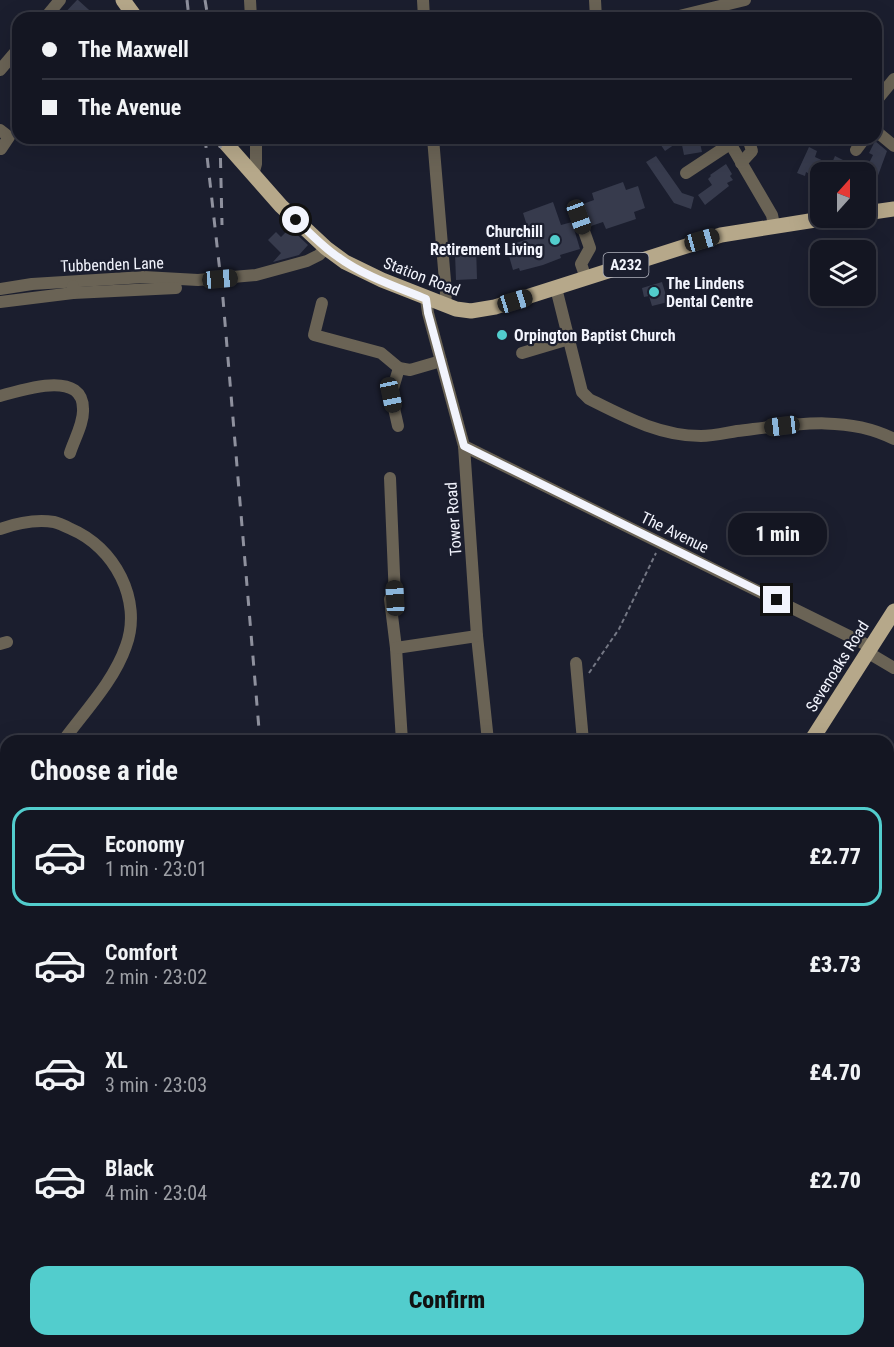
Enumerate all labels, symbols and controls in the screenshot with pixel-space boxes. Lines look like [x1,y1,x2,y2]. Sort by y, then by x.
text: The Maxwell [78,37,189,62]
text: The Avenue [78,95,181,120]
north arrow [810,162,876,228]
map controls [810,162,876,306]
car [564,197,594,237]
route start [282,206,309,233]
place label: Churchill Retirement Living [430,222,543,259]
car [682,226,722,254]
marker: Churchill Retirement Living [548,233,562,247]
button: layers [810,240,876,306]
street label: Tubbenden Lane [60,253,164,276]
street label: Station Road [381,253,463,300]
road number: A232 [604,253,648,277]
car [201,268,239,290]
place label: The Lindens Dental Centre [666,274,753,311]
marker: The Lindens Dental Centre [647,285,661,299]
car [495,287,535,315]
place label: Orpington Baptist Church [514,326,676,345]
marker: Orpington Baptist Church [495,328,509,342]
car [378,376,404,414]
car [763,415,801,437]
street label: Tower Road [441,481,466,557]
street label: The Avenue [638,508,712,557]
callout: 1 min [728,513,826,555]
text: 1 min [755,522,800,546]
car [385,580,405,616]
route end [763,586,790,613]
street label: Sevenoaks Road [802,617,873,715]
text: Choose a ride [30,755,178,787]
icon: car [33,830,87,884]
text: Economy [105,832,185,857]
text: £2.77 [809,844,861,869]
text: 1 min · 23:01 [105,857,207,881]
icon: car [33,938,87,992]
text: Comfort [105,940,178,965]
text: £3.73 [809,952,861,977]
text: 2 min · 23:02 [105,965,207,989]
icon: car [33,1046,87,1100]
text: XL [105,1048,128,1073]
text: £4.70 [809,1060,861,1085]
text: 3 min · 23:03 [105,1073,207,1097]
icon: car [33,1154,87,1208]
text: Black [105,1156,154,1181]
text: £2.70 [809,1168,861,1193]
text: 4 min · 23:04 [105,1181,207,1205]
button: Confirm [30,1266,864,1335]

